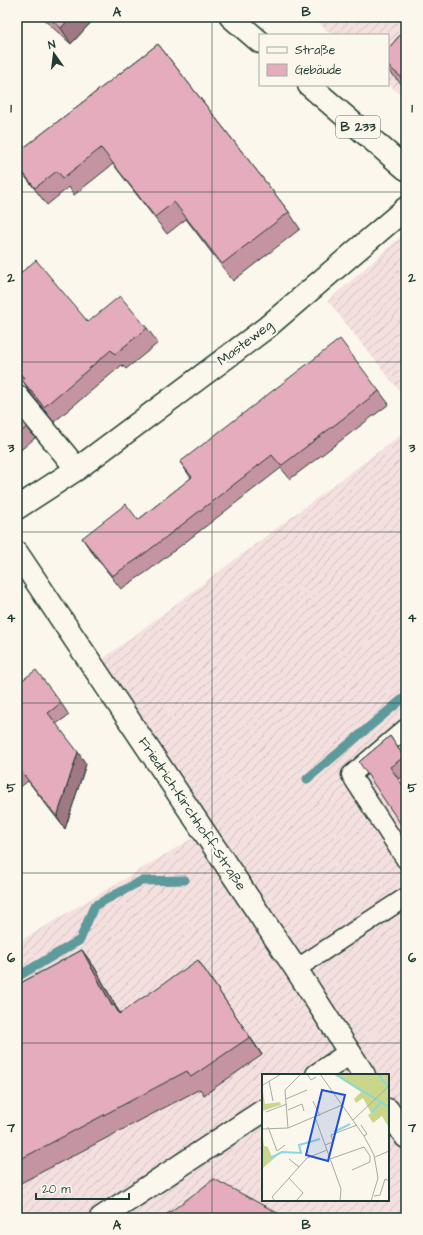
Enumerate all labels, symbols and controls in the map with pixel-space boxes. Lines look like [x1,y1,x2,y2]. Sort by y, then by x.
text: A [113,3,122,21]
text: B [301,3,311,21]
north arrow [34,34,74,74]
legend [259,34,389,86]
text: N [47,37,57,53]
text: Straße [295,42,336,59]
text: Gebäude [295,62,342,79]
text: 1 [10,99,12,117]
text: 1 [411,99,413,117]
road number: B 233 [336,116,380,138]
text: 2 [6,269,15,287]
text: 2 [407,269,416,287]
street label: Masteweg [213,315,277,371]
text: 3 [7,439,15,457]
text: 3 [408,439,416,457]
text: 4 [7,609,16,627]
text: 4 [408,609,417,627]
street label: Friedrich-Kirchhoff-Straße [133,733,251,895]
text: 5 [6,779,16,797]
text: 5 [407,779,417,797]
text: 6 [7,949,16,967]
text: 6 [408,949,417,967]
inset map [262,1074,389,1201]
text: 7 [6,1119,16,1137]
text: 7 [407,1119,417,1137]
scale bar [36,1175,129,1201]
text: 20 m [42,1181,71,1198]
text: A [113,1216,122,1234]
text: B [301,1216,311,1234]

